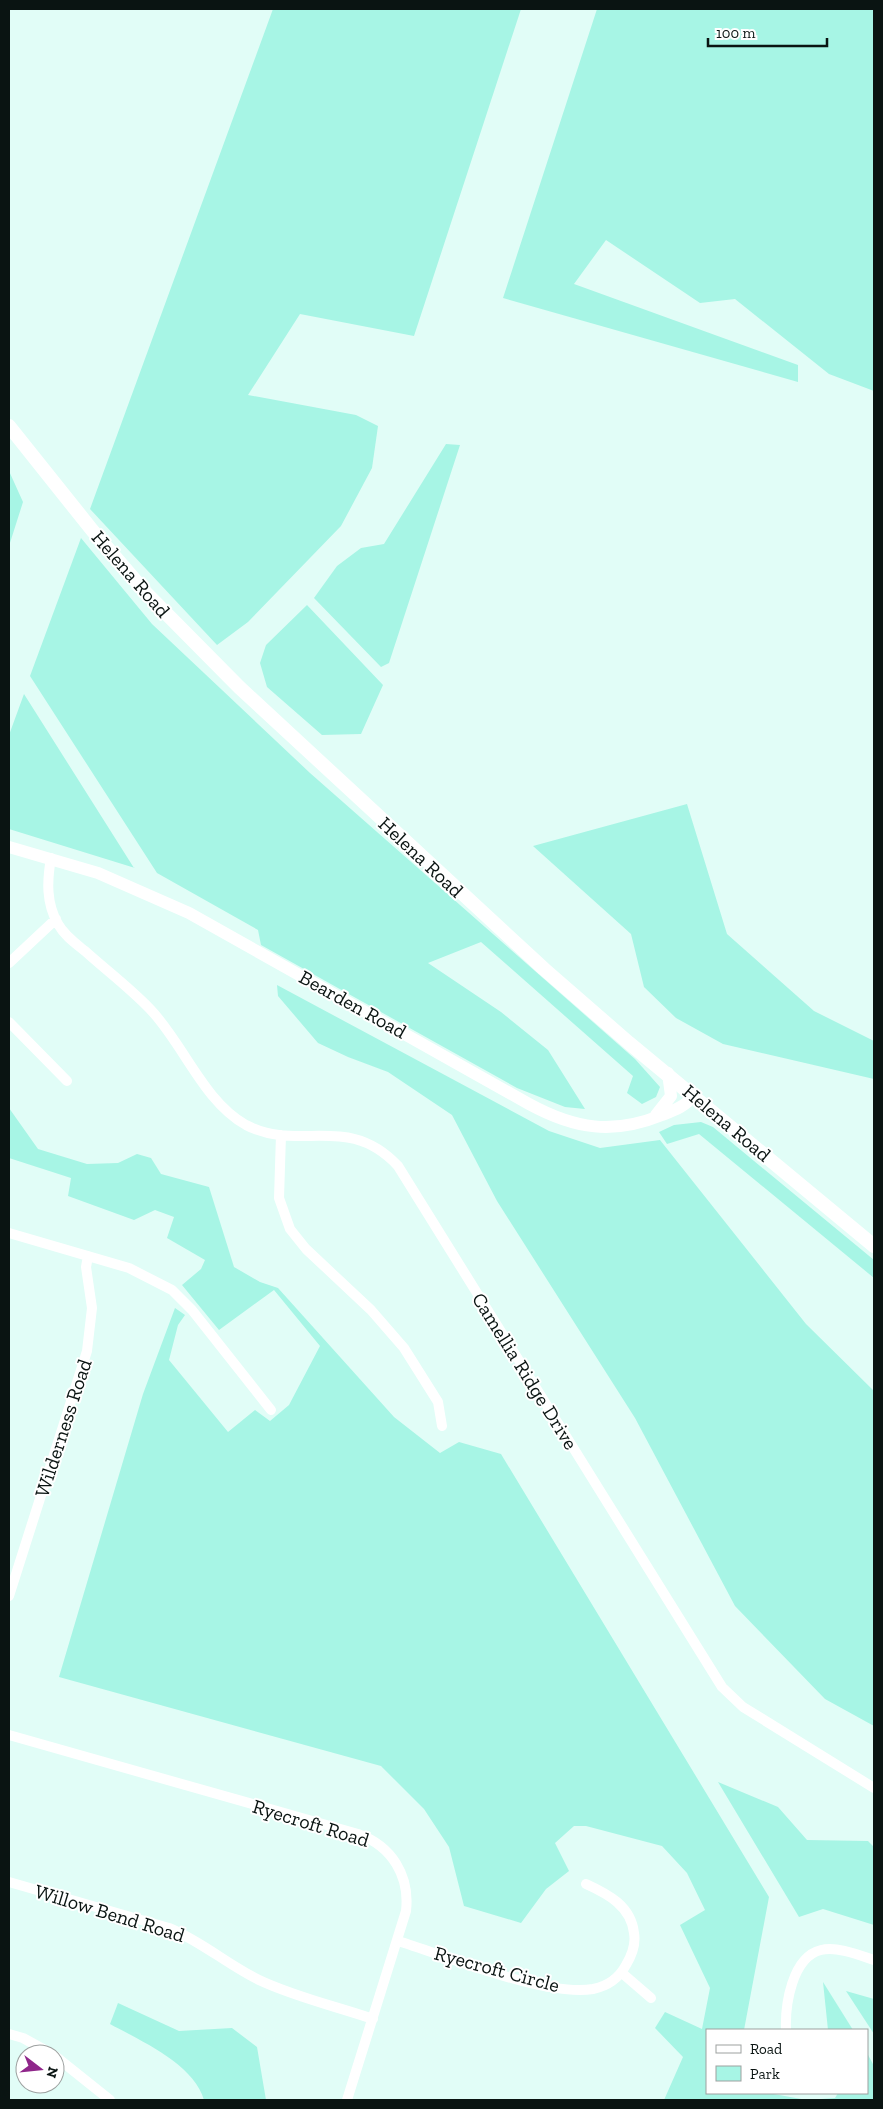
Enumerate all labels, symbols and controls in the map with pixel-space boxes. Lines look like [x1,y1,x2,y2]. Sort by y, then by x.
scale bar [708,15,827,47]
text: 100 m [716,24,755,42]
street label: Helena Road [87,526,175,622]
street label: Helena Road [374,812,468,902]
street label: Bearden Road [295,965,411,1043]
street label: Helena Road [678,1079,776,1167]
street label: Camellia Ridge Drive [467,1288,583,1454]
street label: Wilderness Road [29,1356,97,1500]
street label: Ryecroft Road [250,1794,372,1852]
street label: Willow Bend Road [32,1879,188,1947]
street label: Ryecroft Circle [432,1941,562,1997]
legend [706,2029,868,2094]
text: Road [750,2040,783,2058]
north arrow [15,2044,65,2094]
text: N [42,2065,62,2080]
text: Park [750,2065,780,2083]

